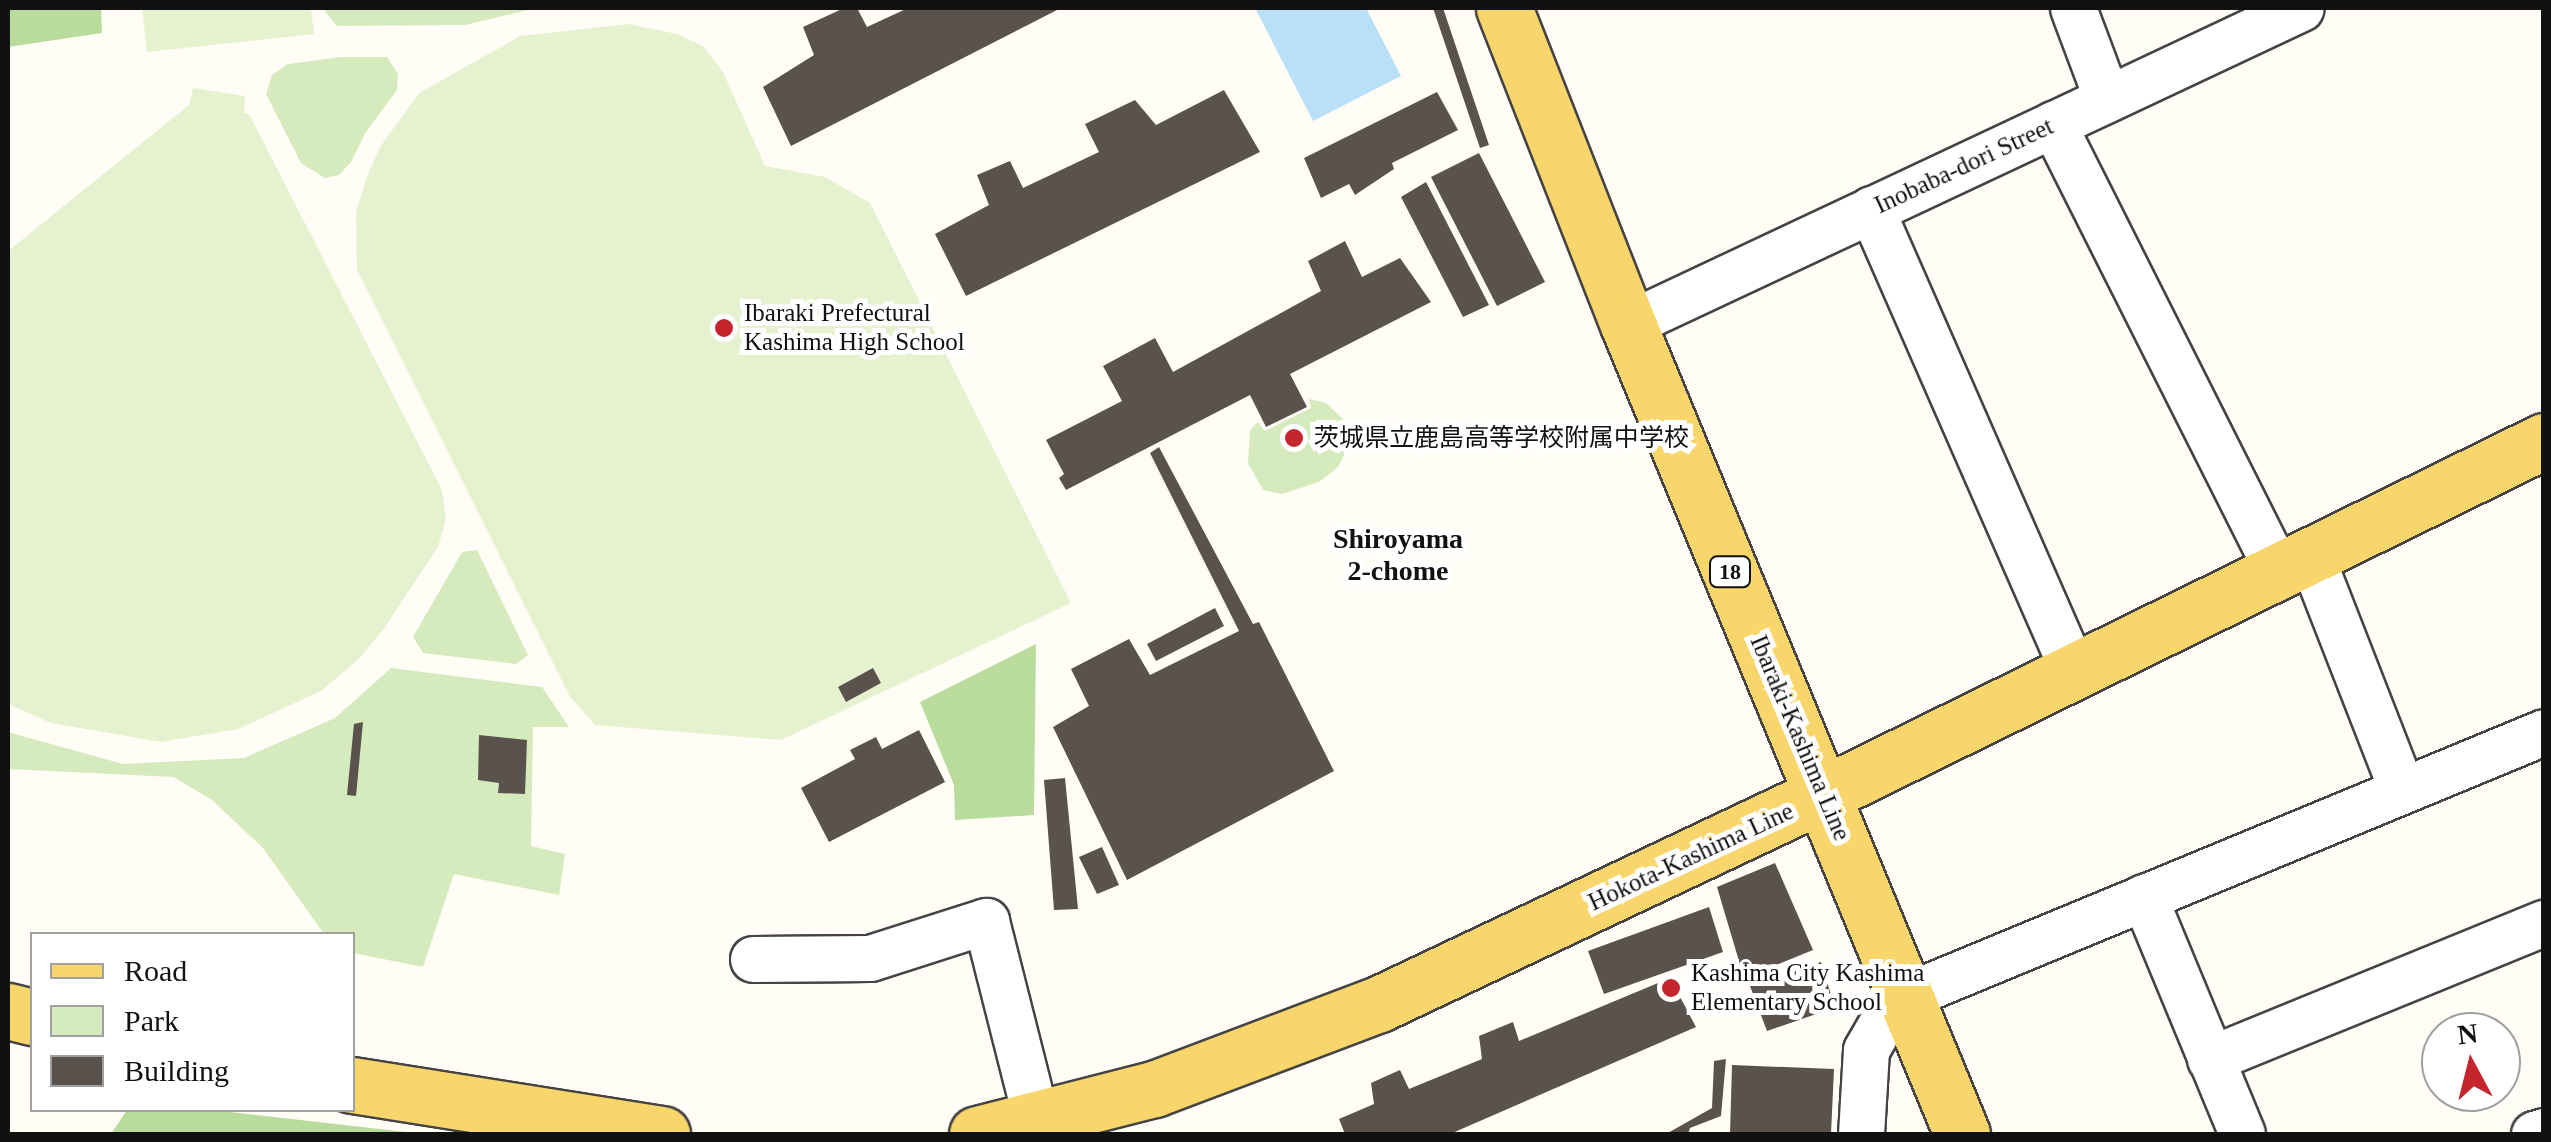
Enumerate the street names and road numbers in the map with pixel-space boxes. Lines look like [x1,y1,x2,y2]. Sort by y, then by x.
street label: Inobaba-dori Street [1870,111,2058,221]
road number: 18 [1708,555,1752,589]
street label: Ibaraki-Kashima Line [1743,631,1857,845]
street label: Hokota-Kashima Line [1584,796,1798,918]

